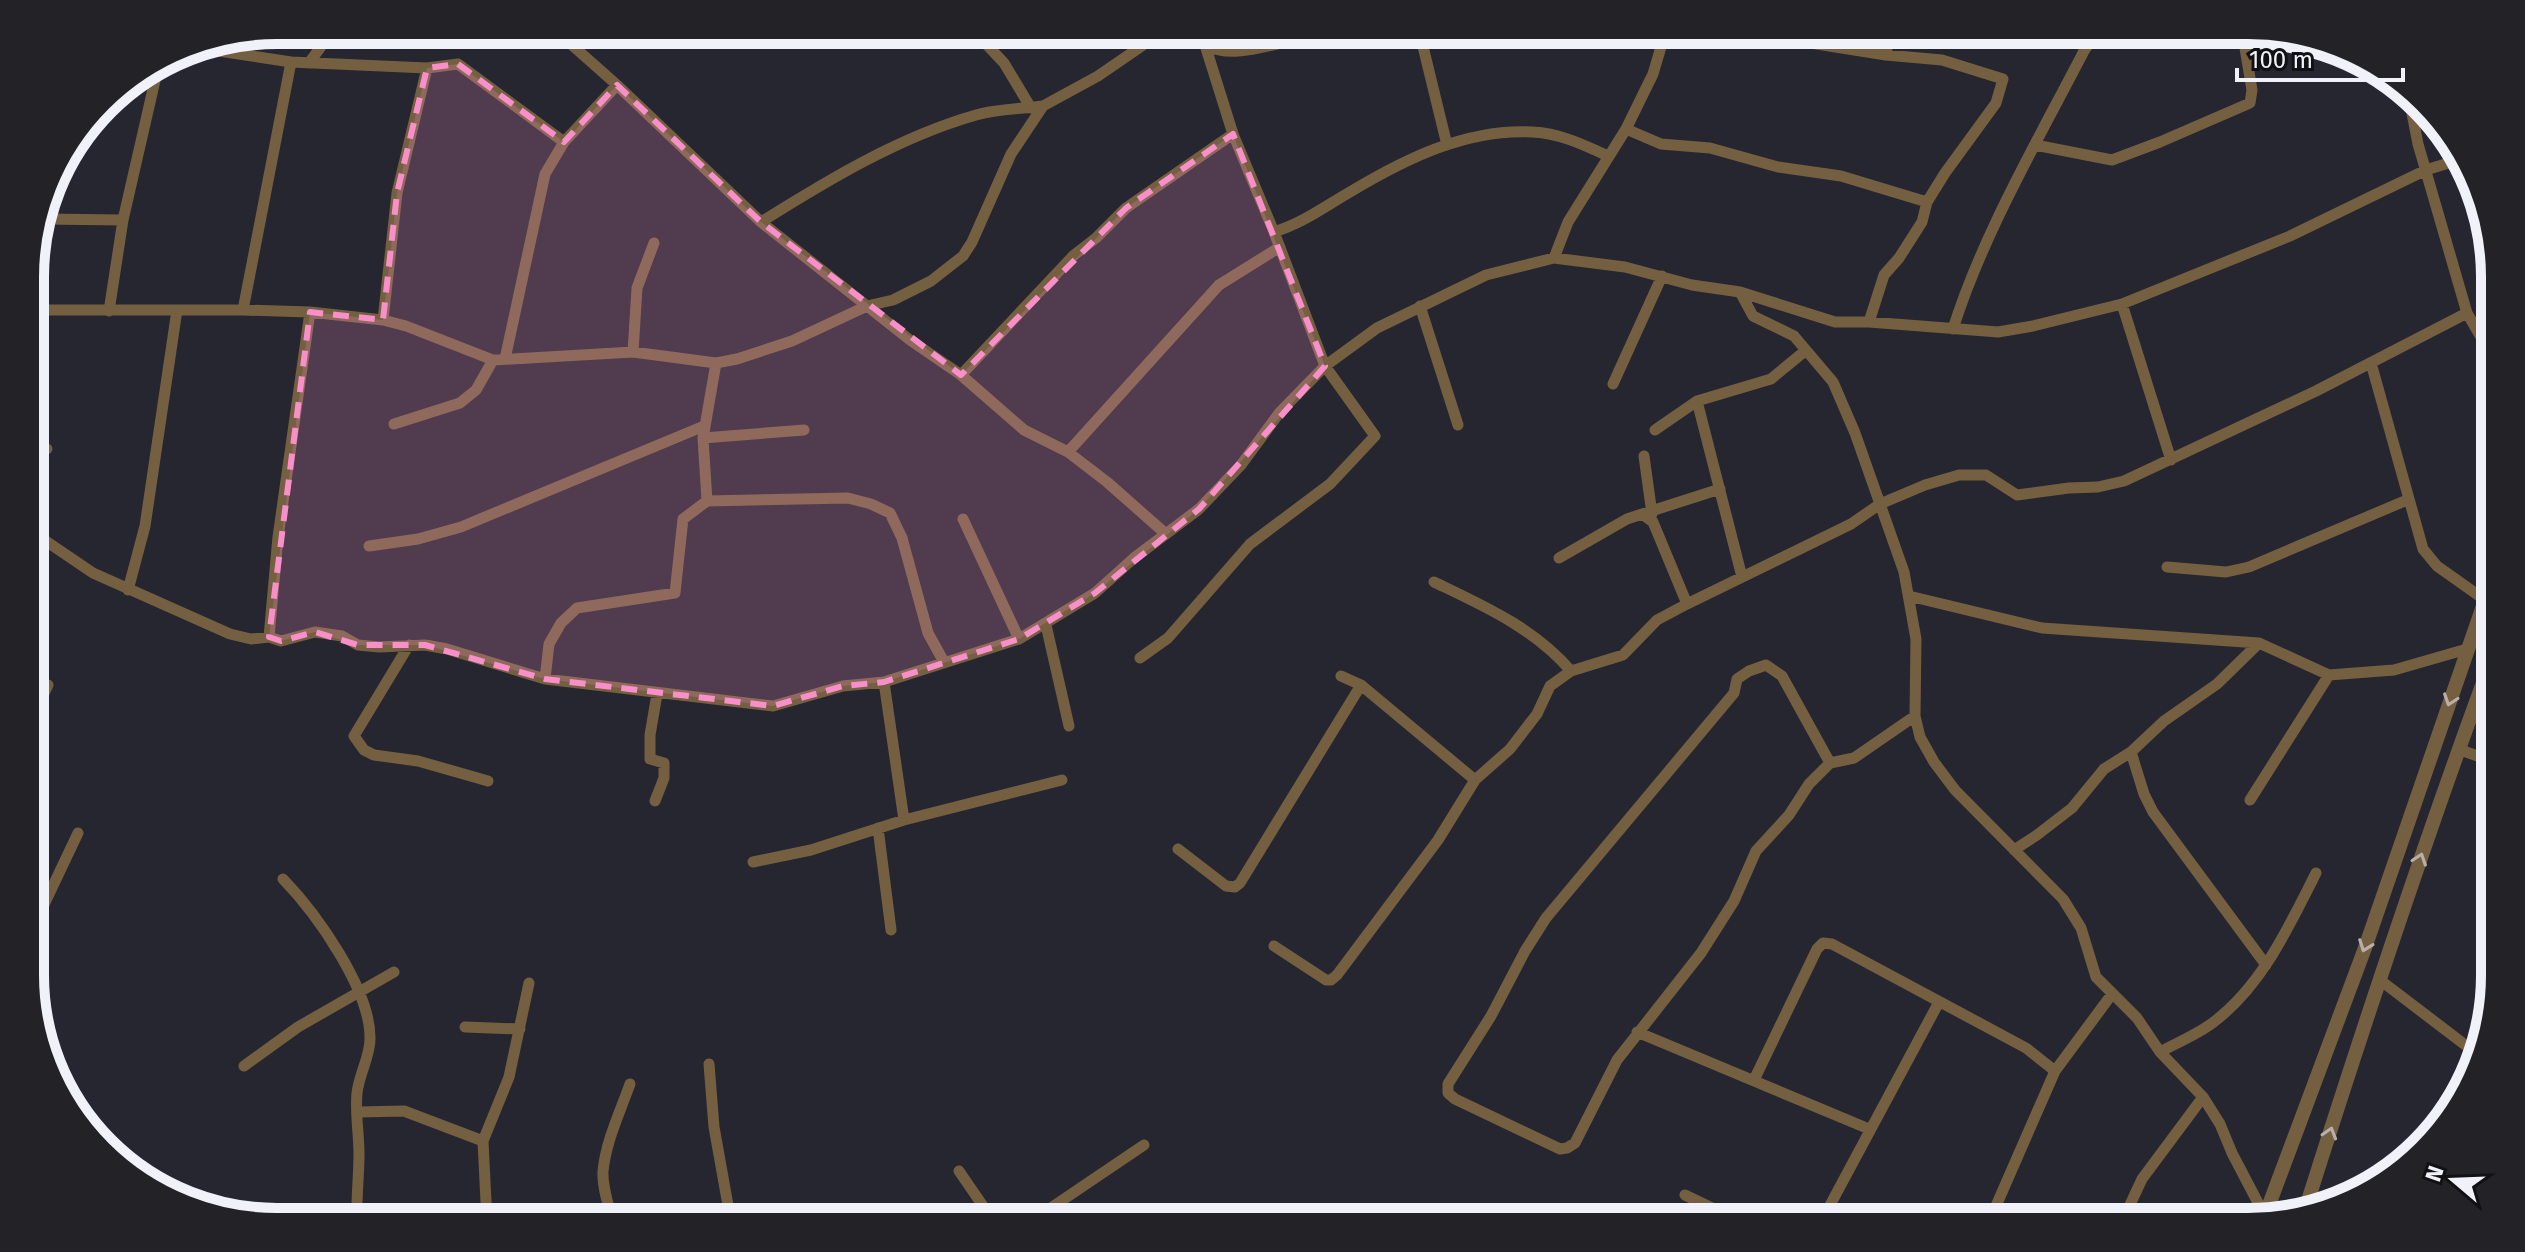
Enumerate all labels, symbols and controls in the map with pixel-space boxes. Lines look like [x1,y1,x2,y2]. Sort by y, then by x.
scale bar [2237,32,2403,82]
text: 100 m [2249,46,2313,74]
one-way arrow [2443,692,2459,706]
one-way arrow [2411,853,2427,867]
one-way arrow [2359,938,2375,952]
one-way arrow [2320,1126,2336,1140]
north arrow [2413,1140,2493,1220]
text: N [2419,1162,2450,1185]

